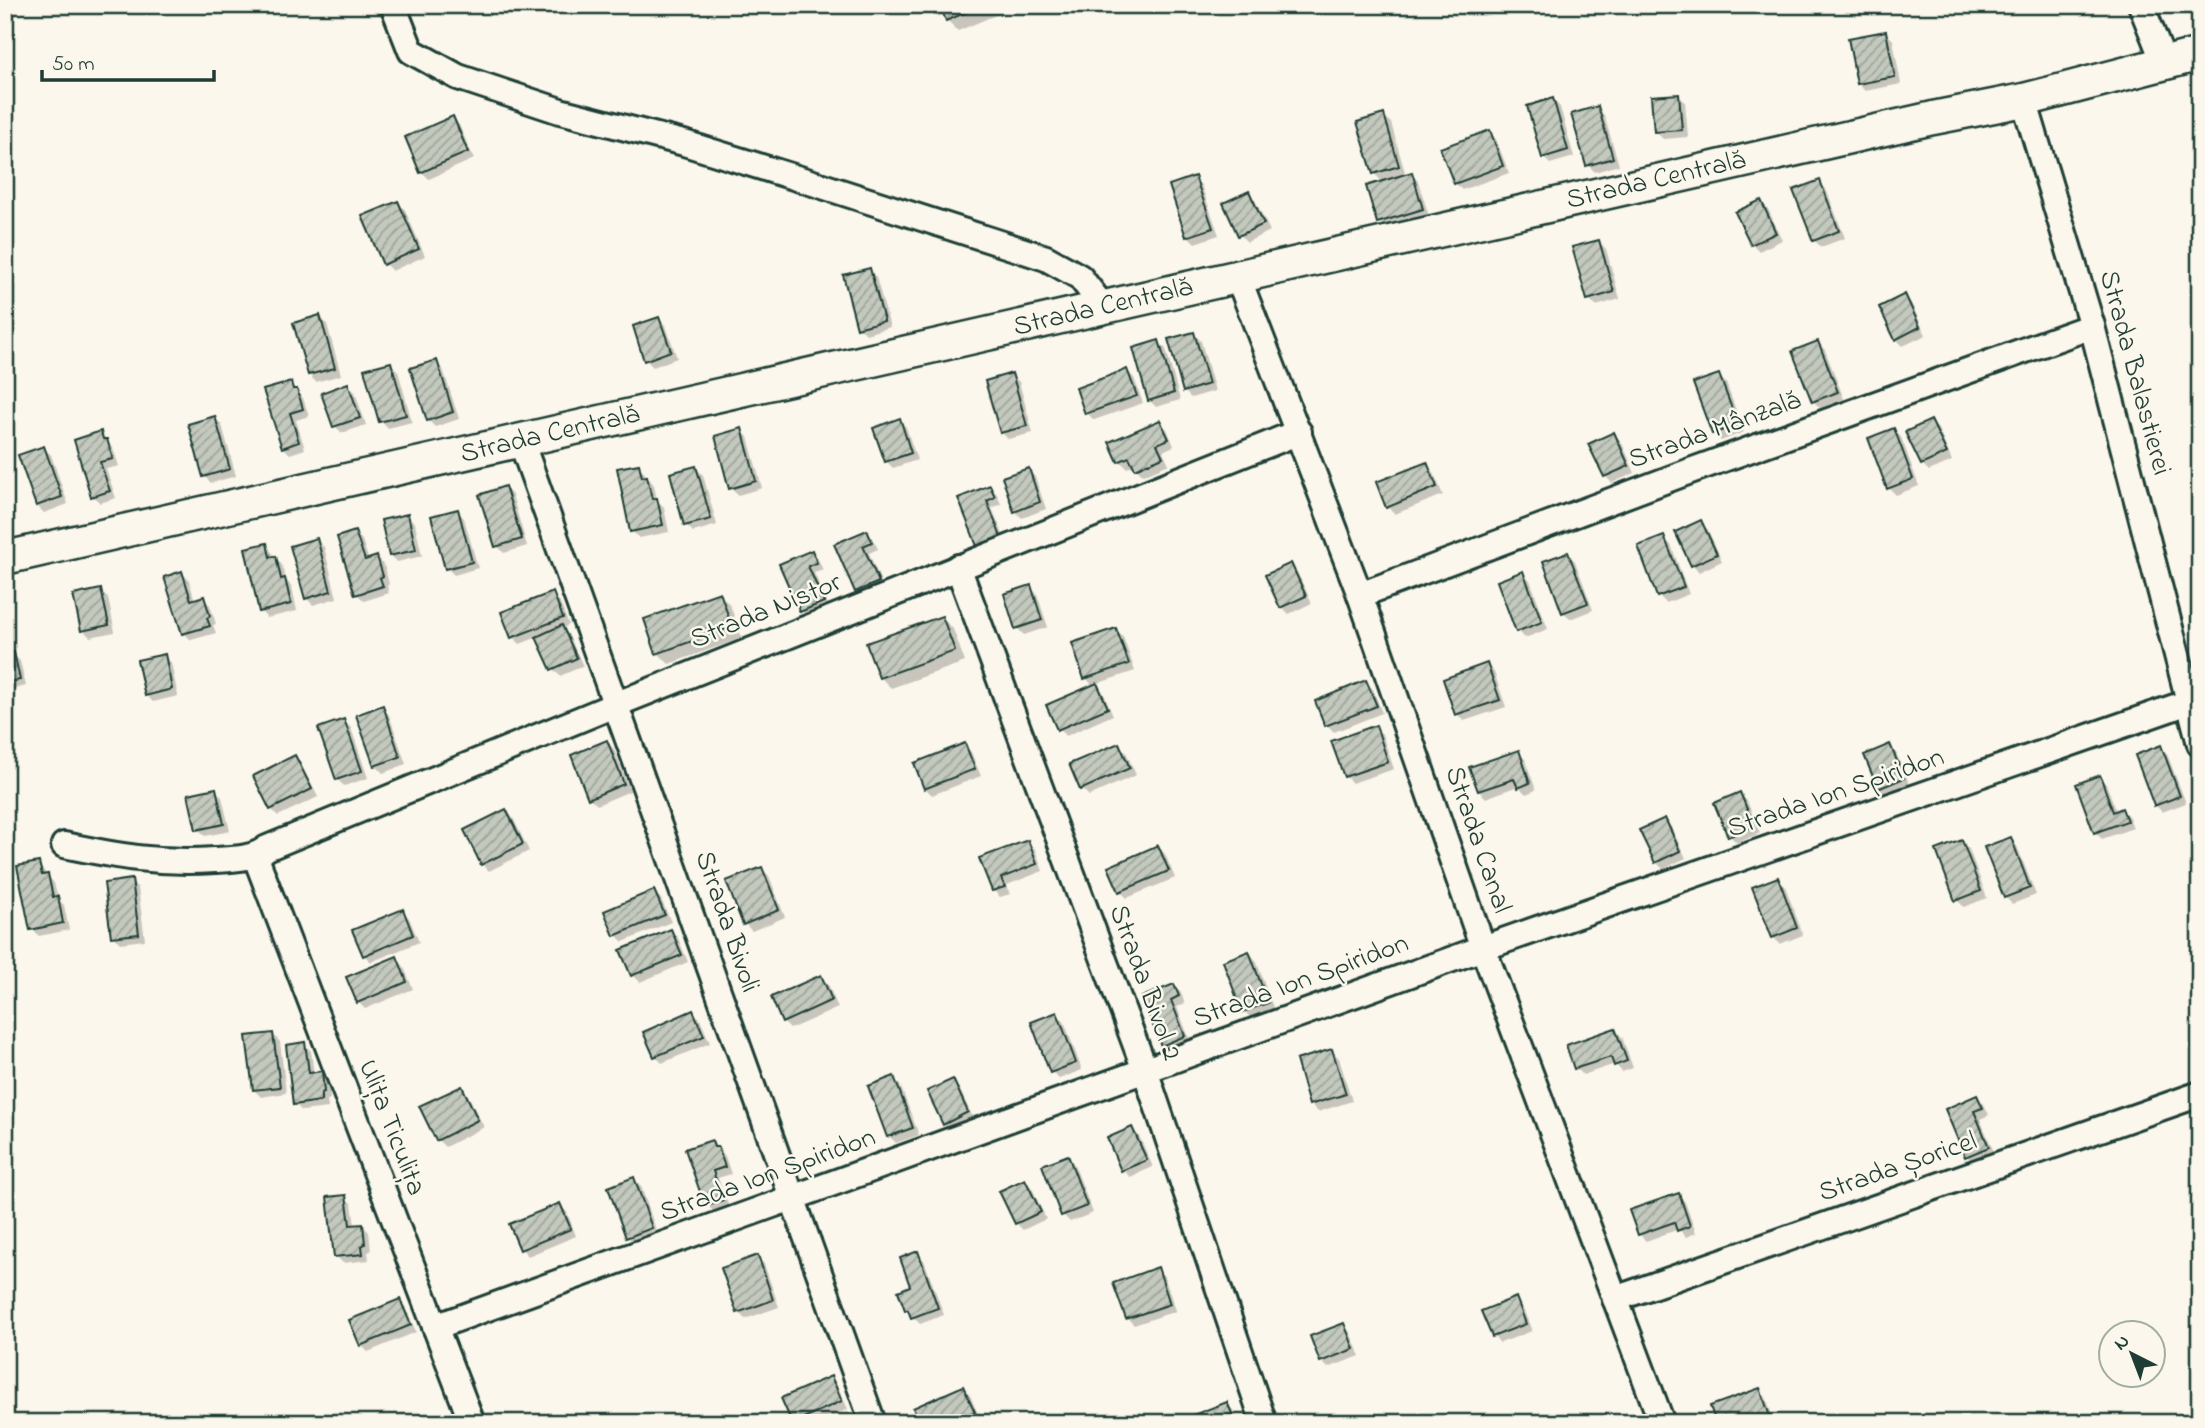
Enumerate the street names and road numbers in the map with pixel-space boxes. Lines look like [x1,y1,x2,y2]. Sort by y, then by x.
street label: Strada Centrală [1562,140,1750,222]
street label: Strada Balastierei [2087,266,2181,480]
street label: Strada Centrală [1009,267,1197,349]
street label: Strada Mânzală [1623,381,1807,481]
street label: Strada Centrală [456,394,644,476]
street label: Strada Nistor [684,563,848,661]
street label: Strada Ion Spiridon [1722,738,1950,850]
street label: Strada Canal [1433,761,1521,919]
street label: Strada Bivoli [683,846,769,998]
street label: Strada Bivol 2 [1097,899,1191,1067]
street label: Strada Ion Spiridon [1187,924,1415,1040]
street label: Ulița Ticulița [346,1054,436,1202]
street label: Strada Ion Spiridon [654,1118,882,1234]
street label: Strada Șoricel [1813,1122,1983,1214]

